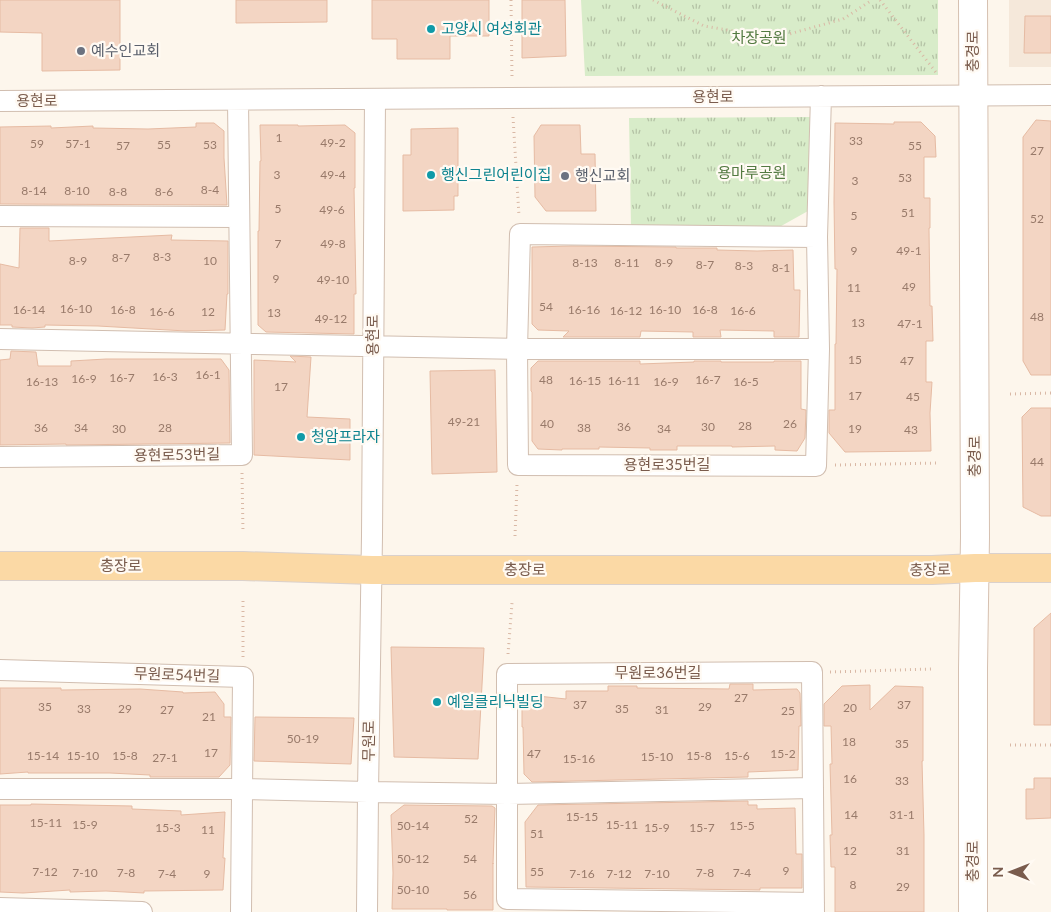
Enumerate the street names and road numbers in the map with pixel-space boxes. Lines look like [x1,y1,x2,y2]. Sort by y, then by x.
street label: 충경로 [963,30,981,72]
street label: 용현로 [692,87,734,105]
street label: 용현로 [16,91,58,109]
street label: 용현로 [363,314,381,356]
street label: 충경로 [965,435,983,477]
street label: 용현로53번길 [134,444,220,464]
street label: 용현로35번길 [624,455,710,473]
street label: 충장로 [100,556,142,574]
street label: 충장로 [504,560,546,578]
street label: 충장로 [909,560,951,578]
street label: 무원로54번길 [134,663,221,685]
street label: 무원로36번길 [615,663,701,681]
street label: 무원로 [359,720,377,762]
street label: 충경로 [963,840,981,882]

